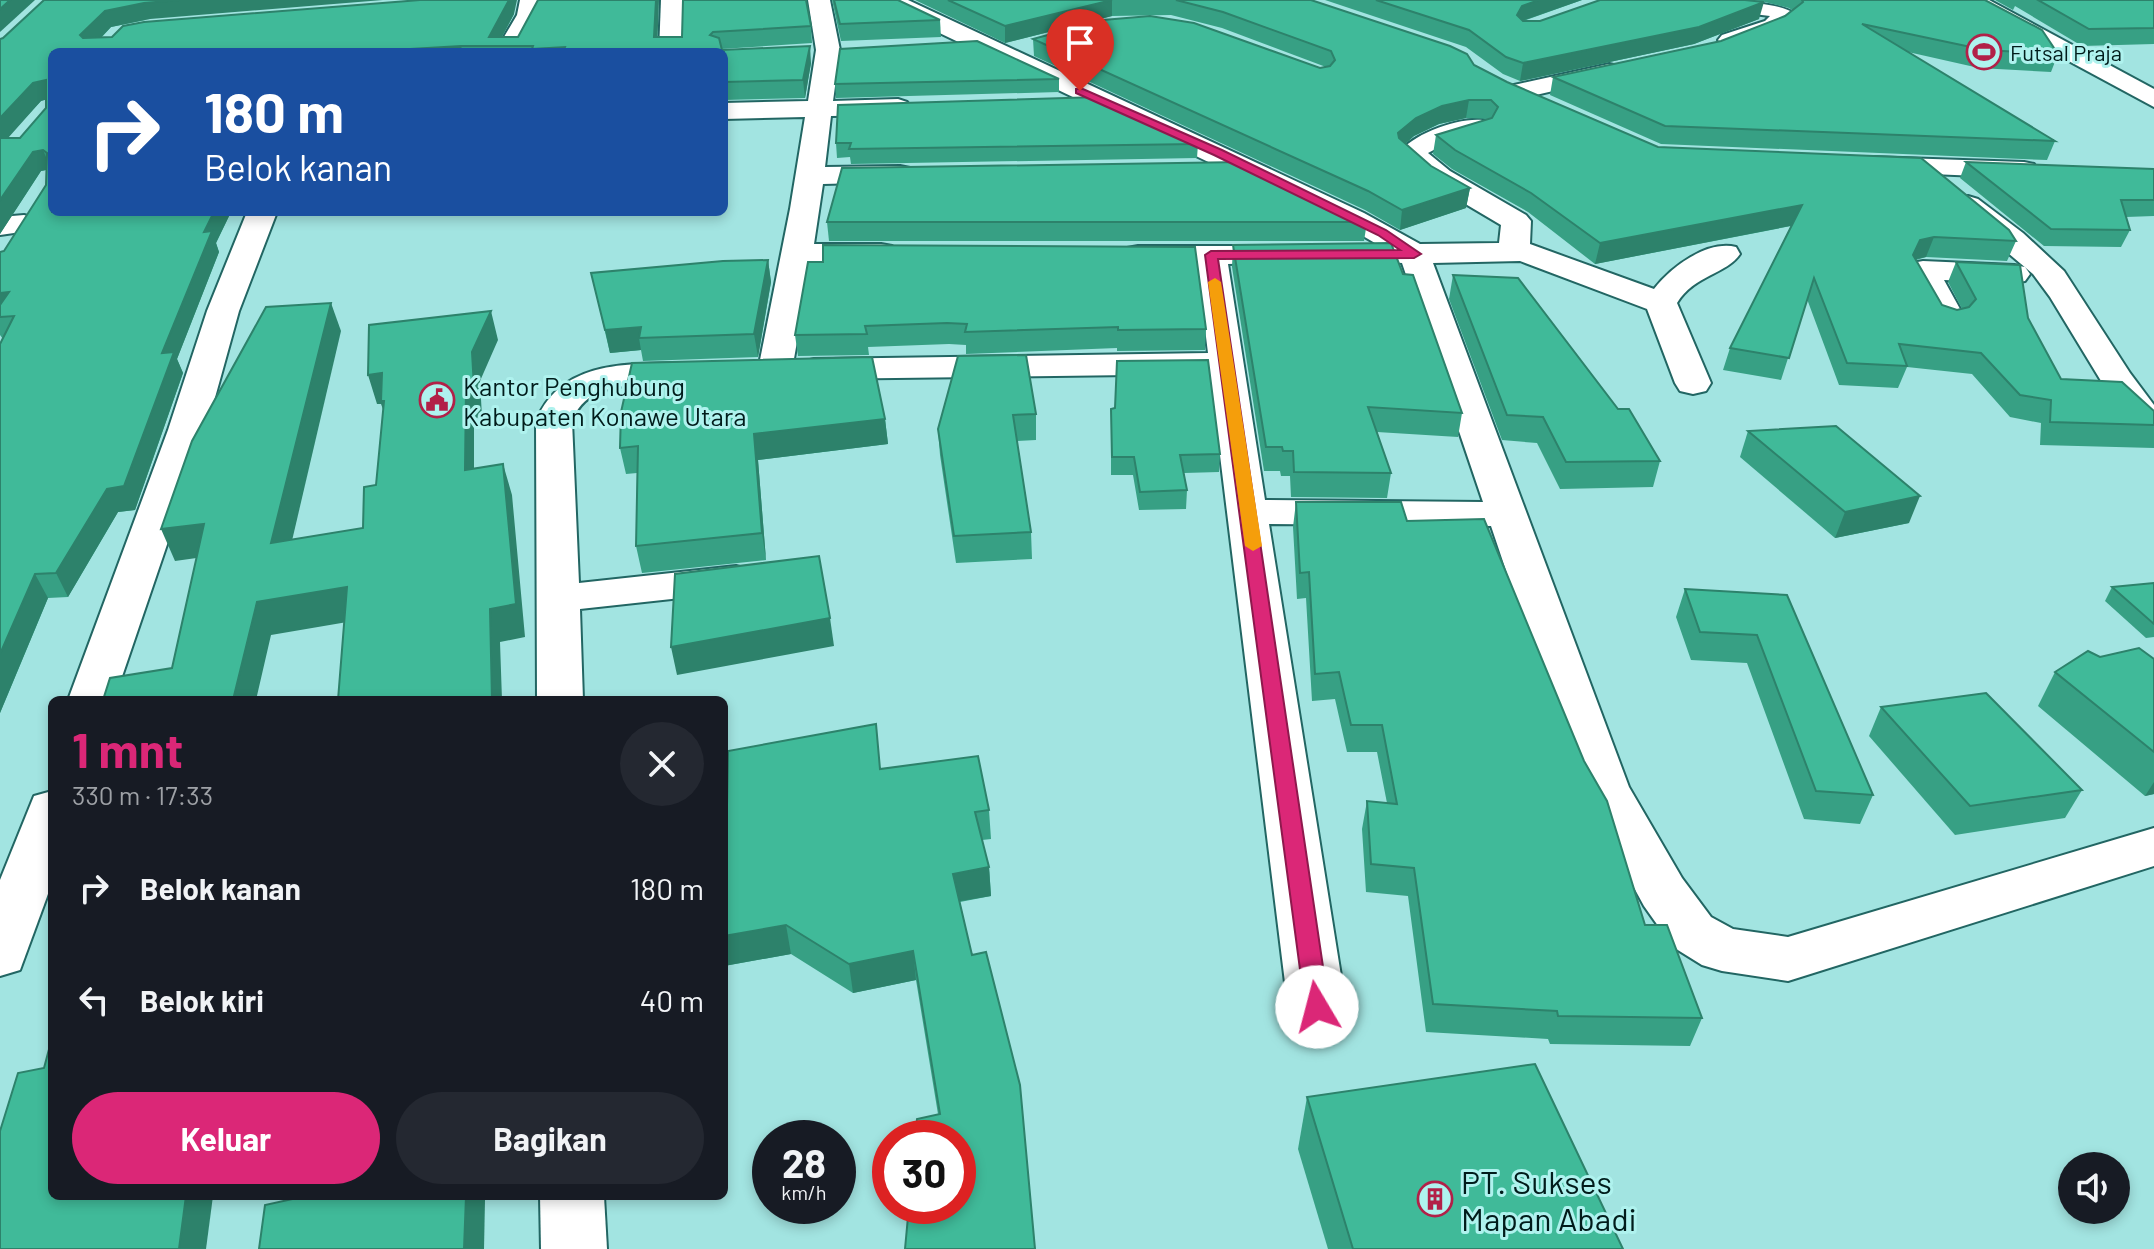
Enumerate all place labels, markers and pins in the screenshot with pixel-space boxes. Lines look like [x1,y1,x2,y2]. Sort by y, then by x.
pin [1046,9,1114,91]
sports icon: Futsal Praja [1965,33,2003,71]
place label: Futsal Praja [2010,39,2122,65]
place label: Kantor Penghubung Kabupaten Konawe Utara [463,370,746,431]
public building icon: Kantor Penghubung Kabupaten Konawe Utara [418,381,456,419]
place label: PT. Sukses Mapan Abadi [1461,1162,1637,1237]
building icon: PT. Sukses Mapan Abadi [1416,1180,1454,1218]

